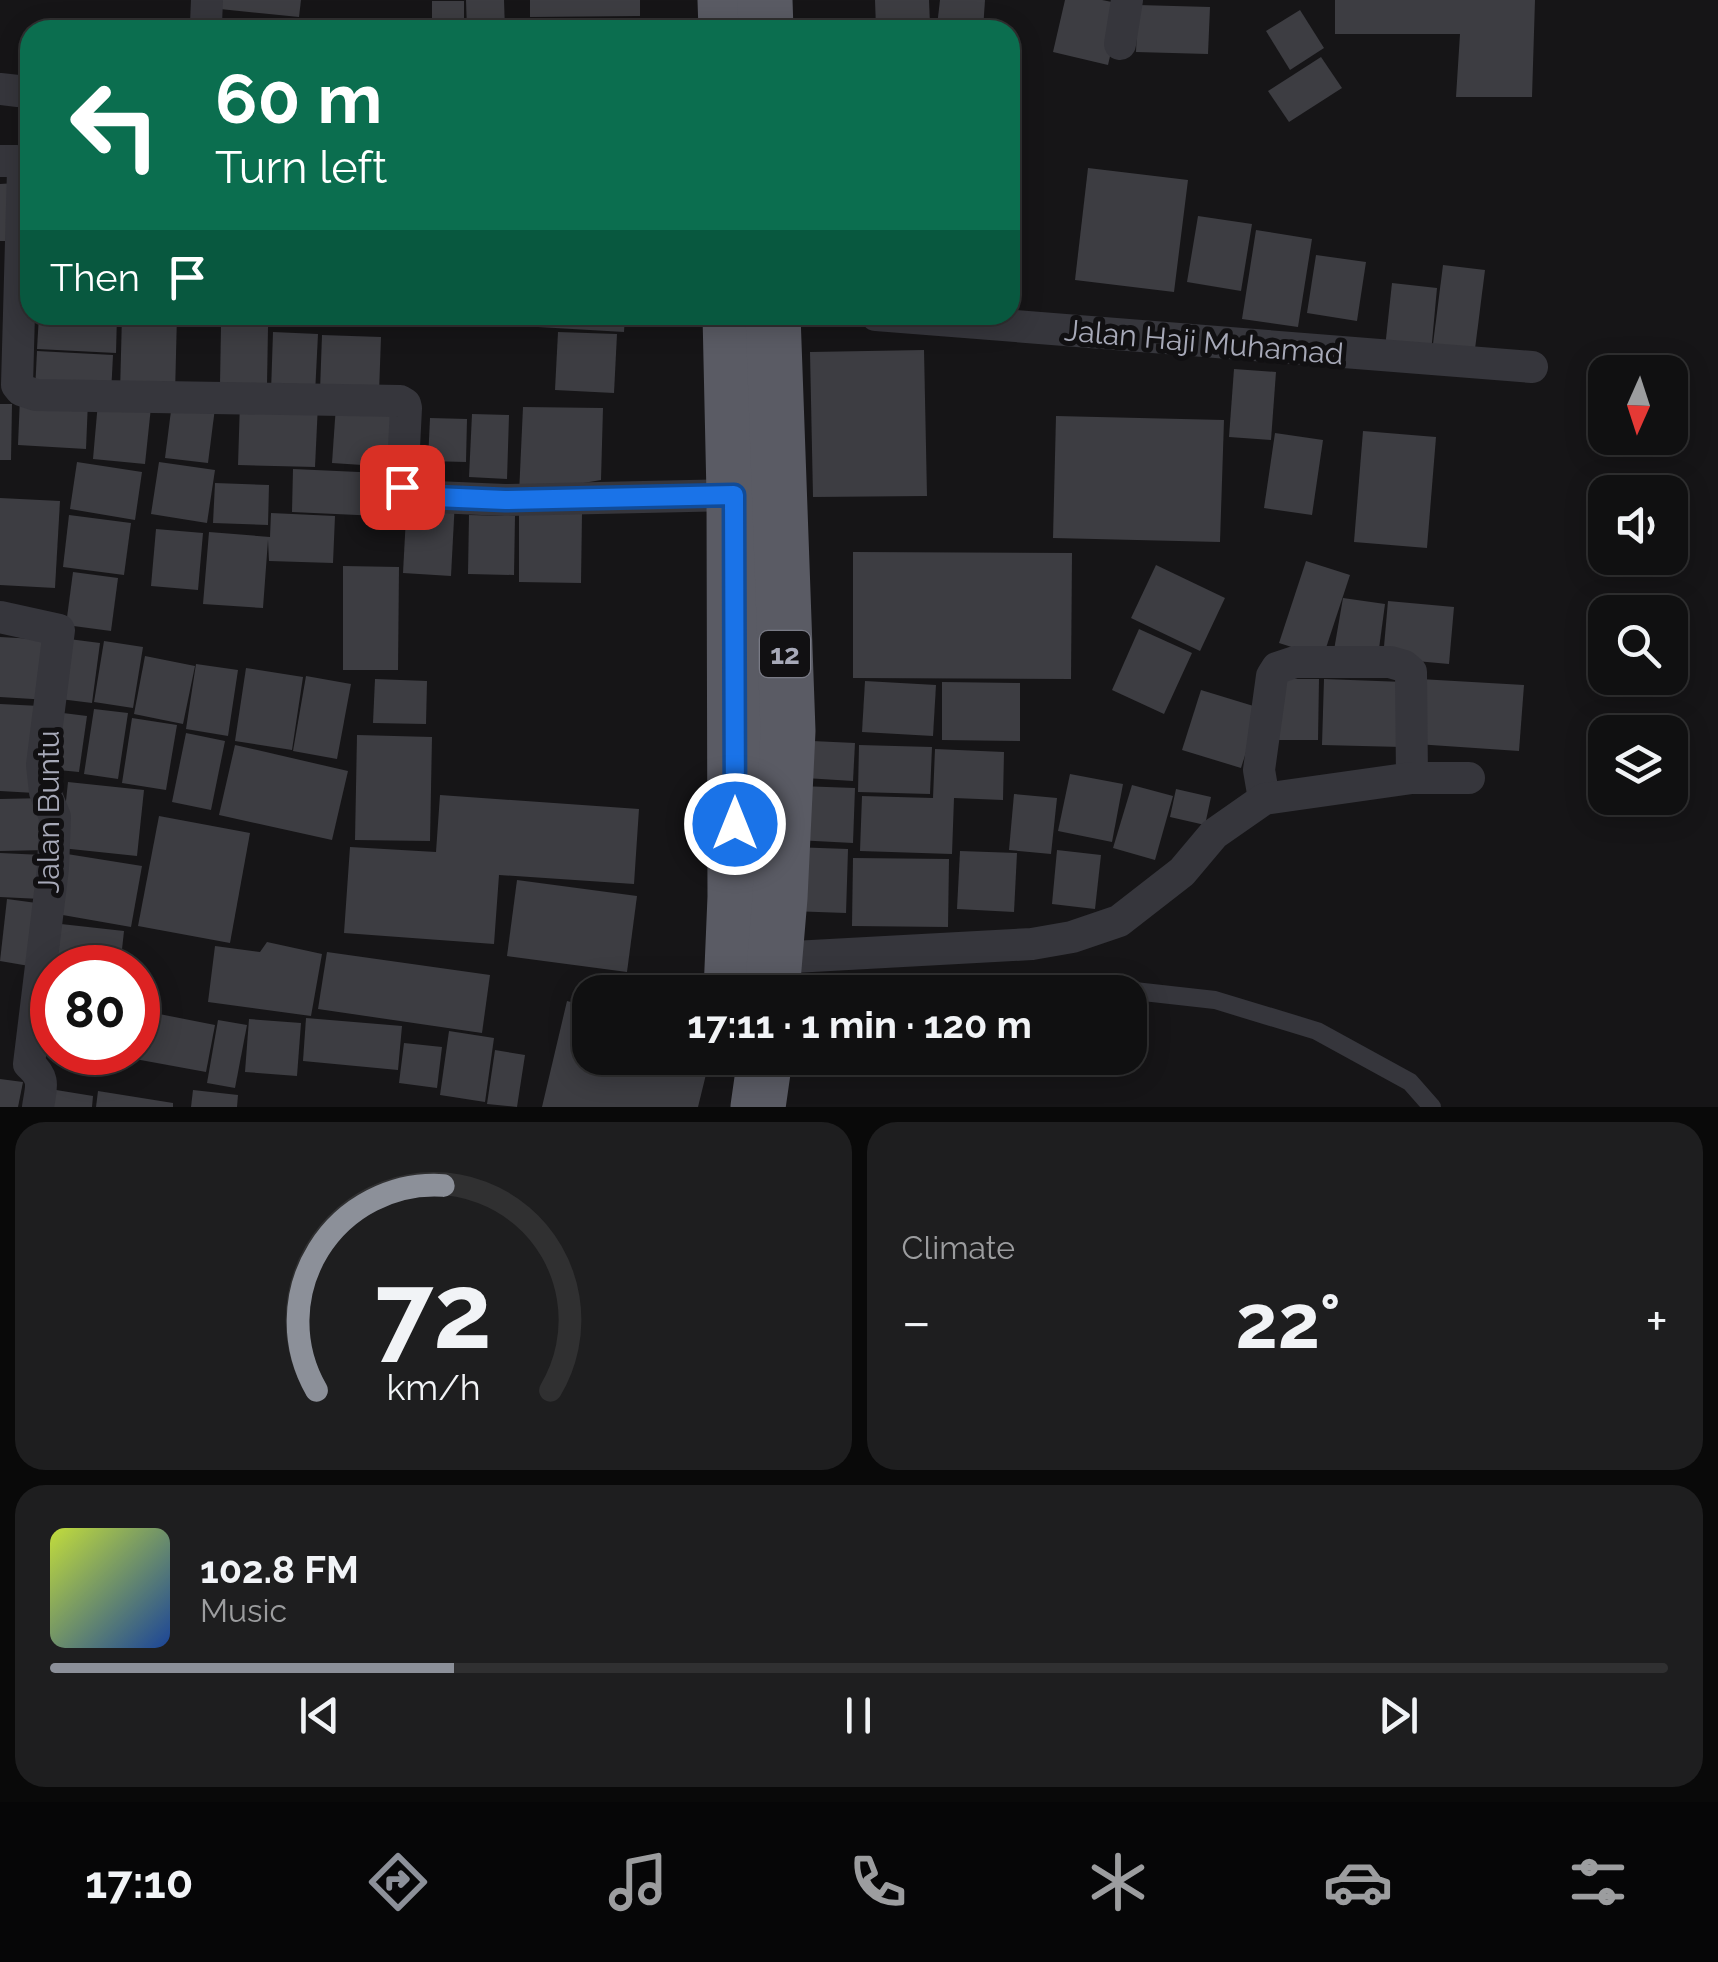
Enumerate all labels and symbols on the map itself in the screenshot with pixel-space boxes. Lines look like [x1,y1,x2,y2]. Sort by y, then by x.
street label: Jalan Haji Muhamad [1063,312,1345,372]
north arrow [1588,355,1688,455]
pin [360,445,445,530]
road number: 12 [760,631,810,677]
street label: Jalan Buntu [31,730,66,894]
position arrow [683,772,787,876]
speed limit sign: 80 [30,945,160,1075]

